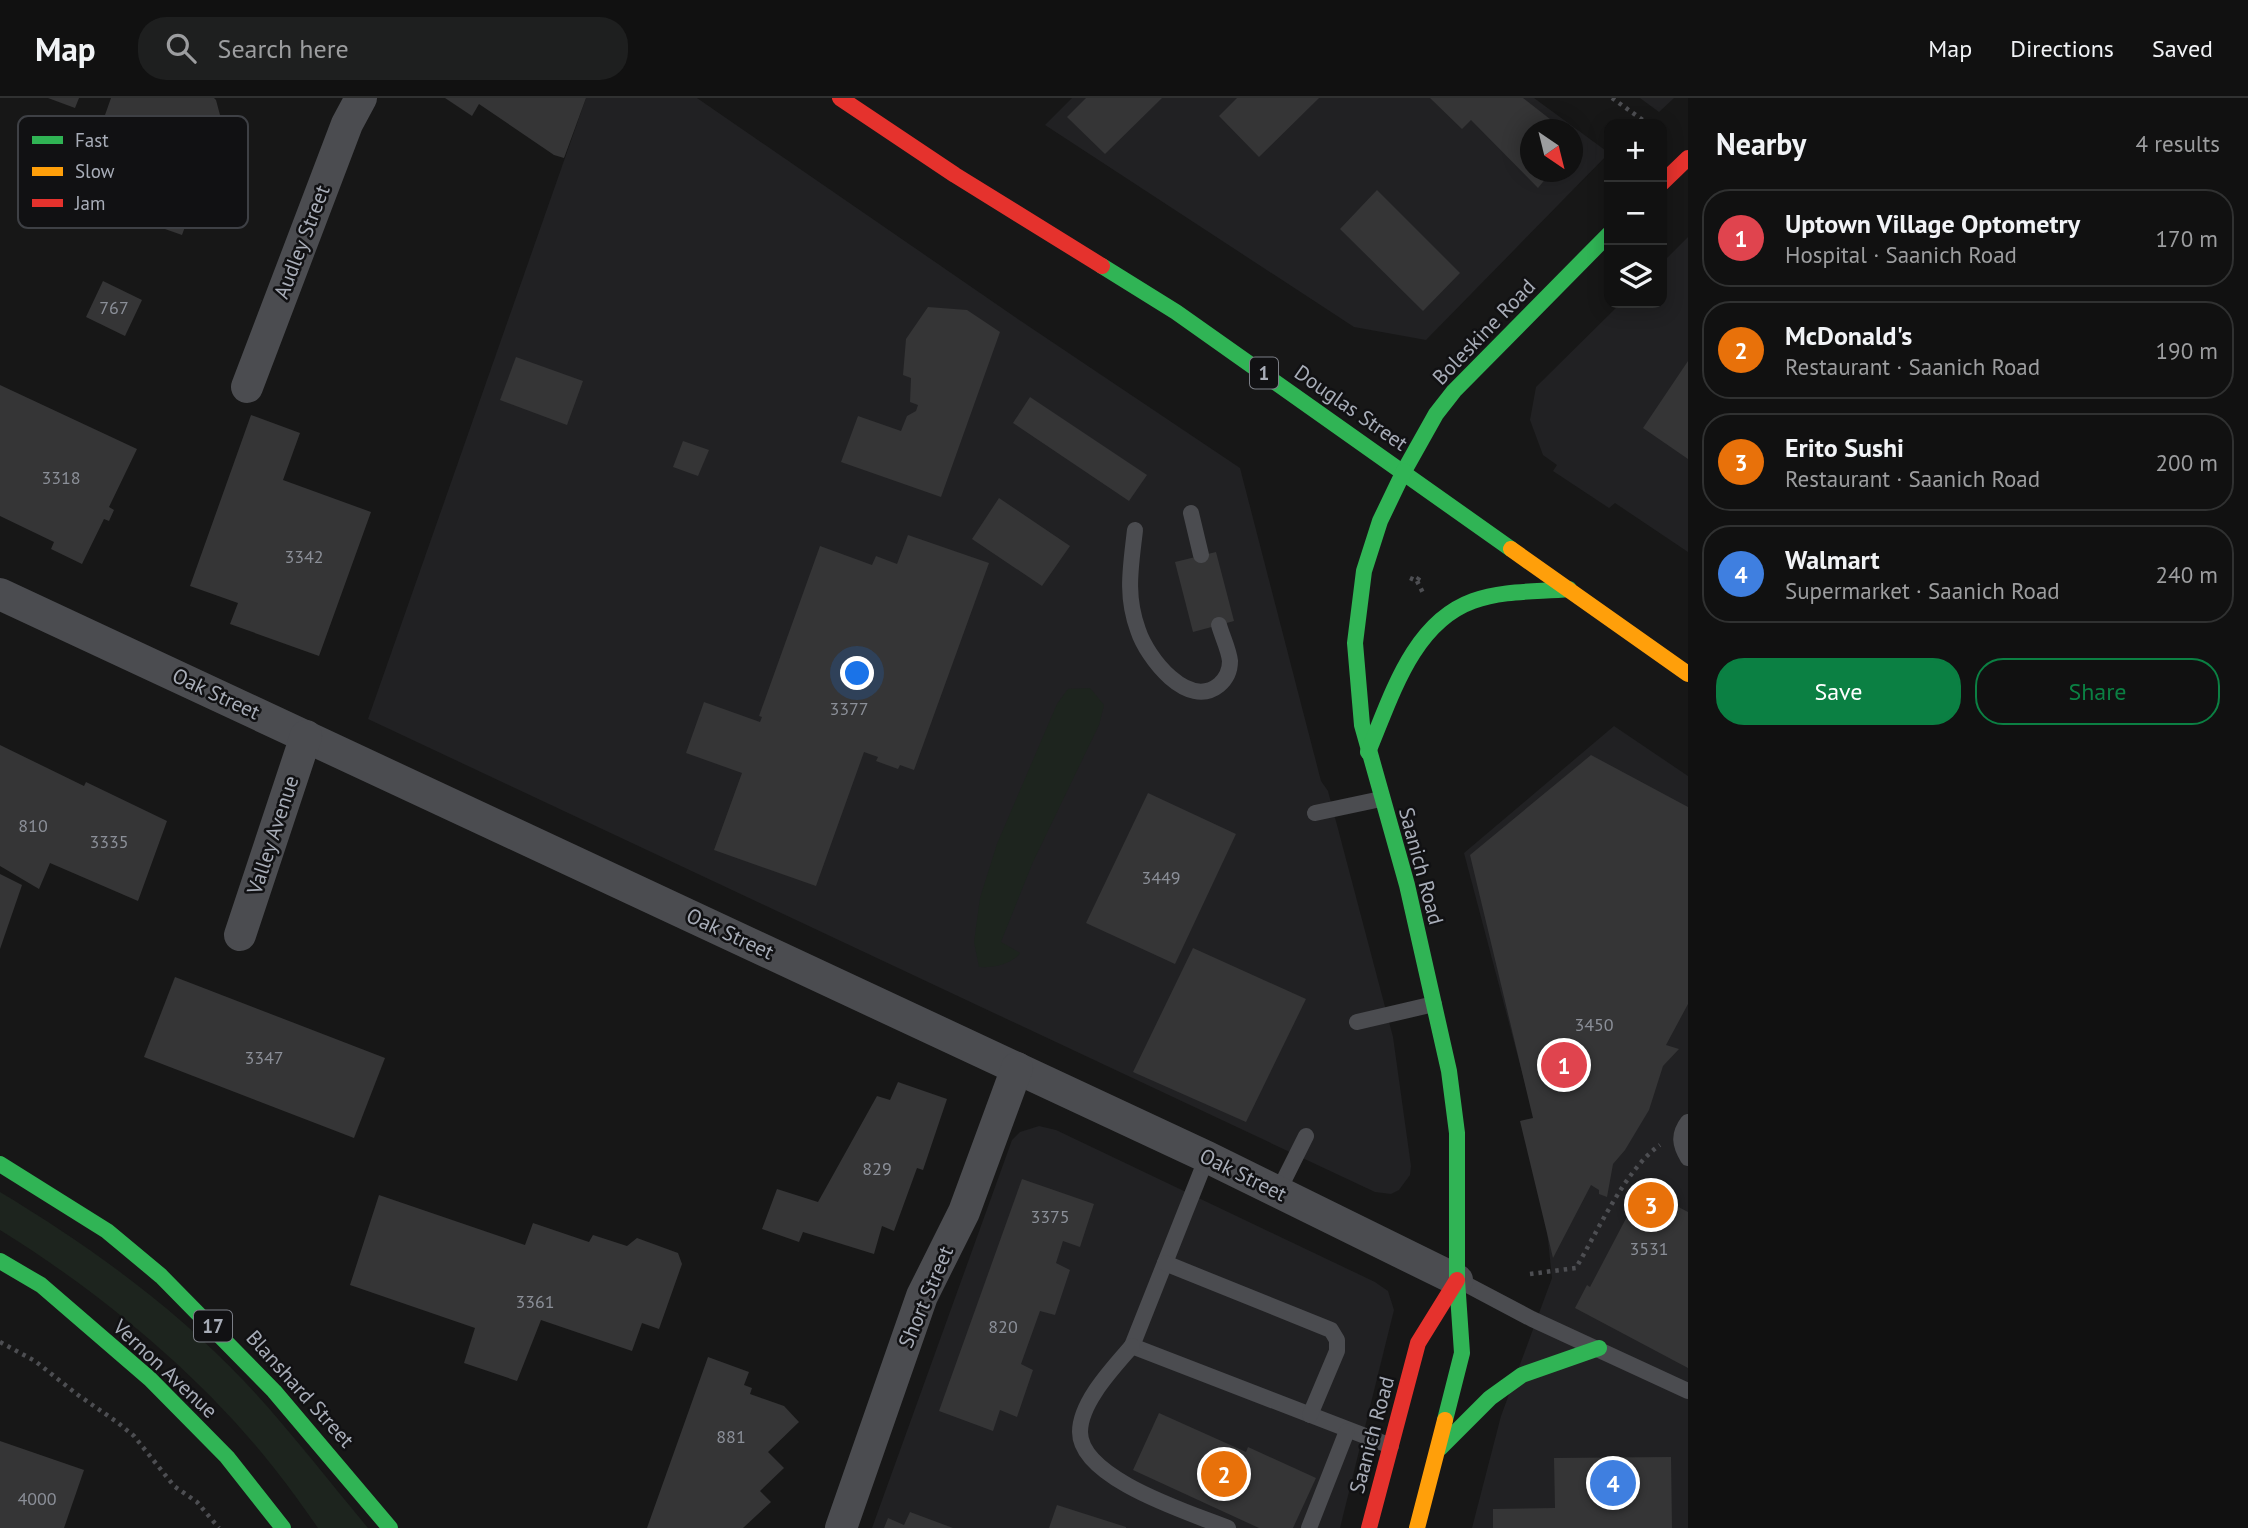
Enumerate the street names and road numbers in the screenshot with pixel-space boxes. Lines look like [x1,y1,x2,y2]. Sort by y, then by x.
street label: Audley Street [268,181,336,302]
street label: Boleskine Road [1426,273,1541,390]
road number: 1 [1250,358,1278,388]
street label: Douglas Street [1289,359,1413,457]
street label: Oak Street [168,662,264,726]
street label: Valley Avenue [240,772,304,899]
street label: Saanich Road [1393,804,1450,927]
street label: Oak Street [682,902,778,966]
street label: Oak Street [1195,1142,1291,1207]
street label: Short Street [892,1242,959,1352]
road number: 17 [194,1310,232,1342]
street label: Vernon Avenue [107,1313,223,1424]
street label: Blanshard Street [241,1324,360,1453]
street label: Saanich Road [1343,1373,1400,1496]

